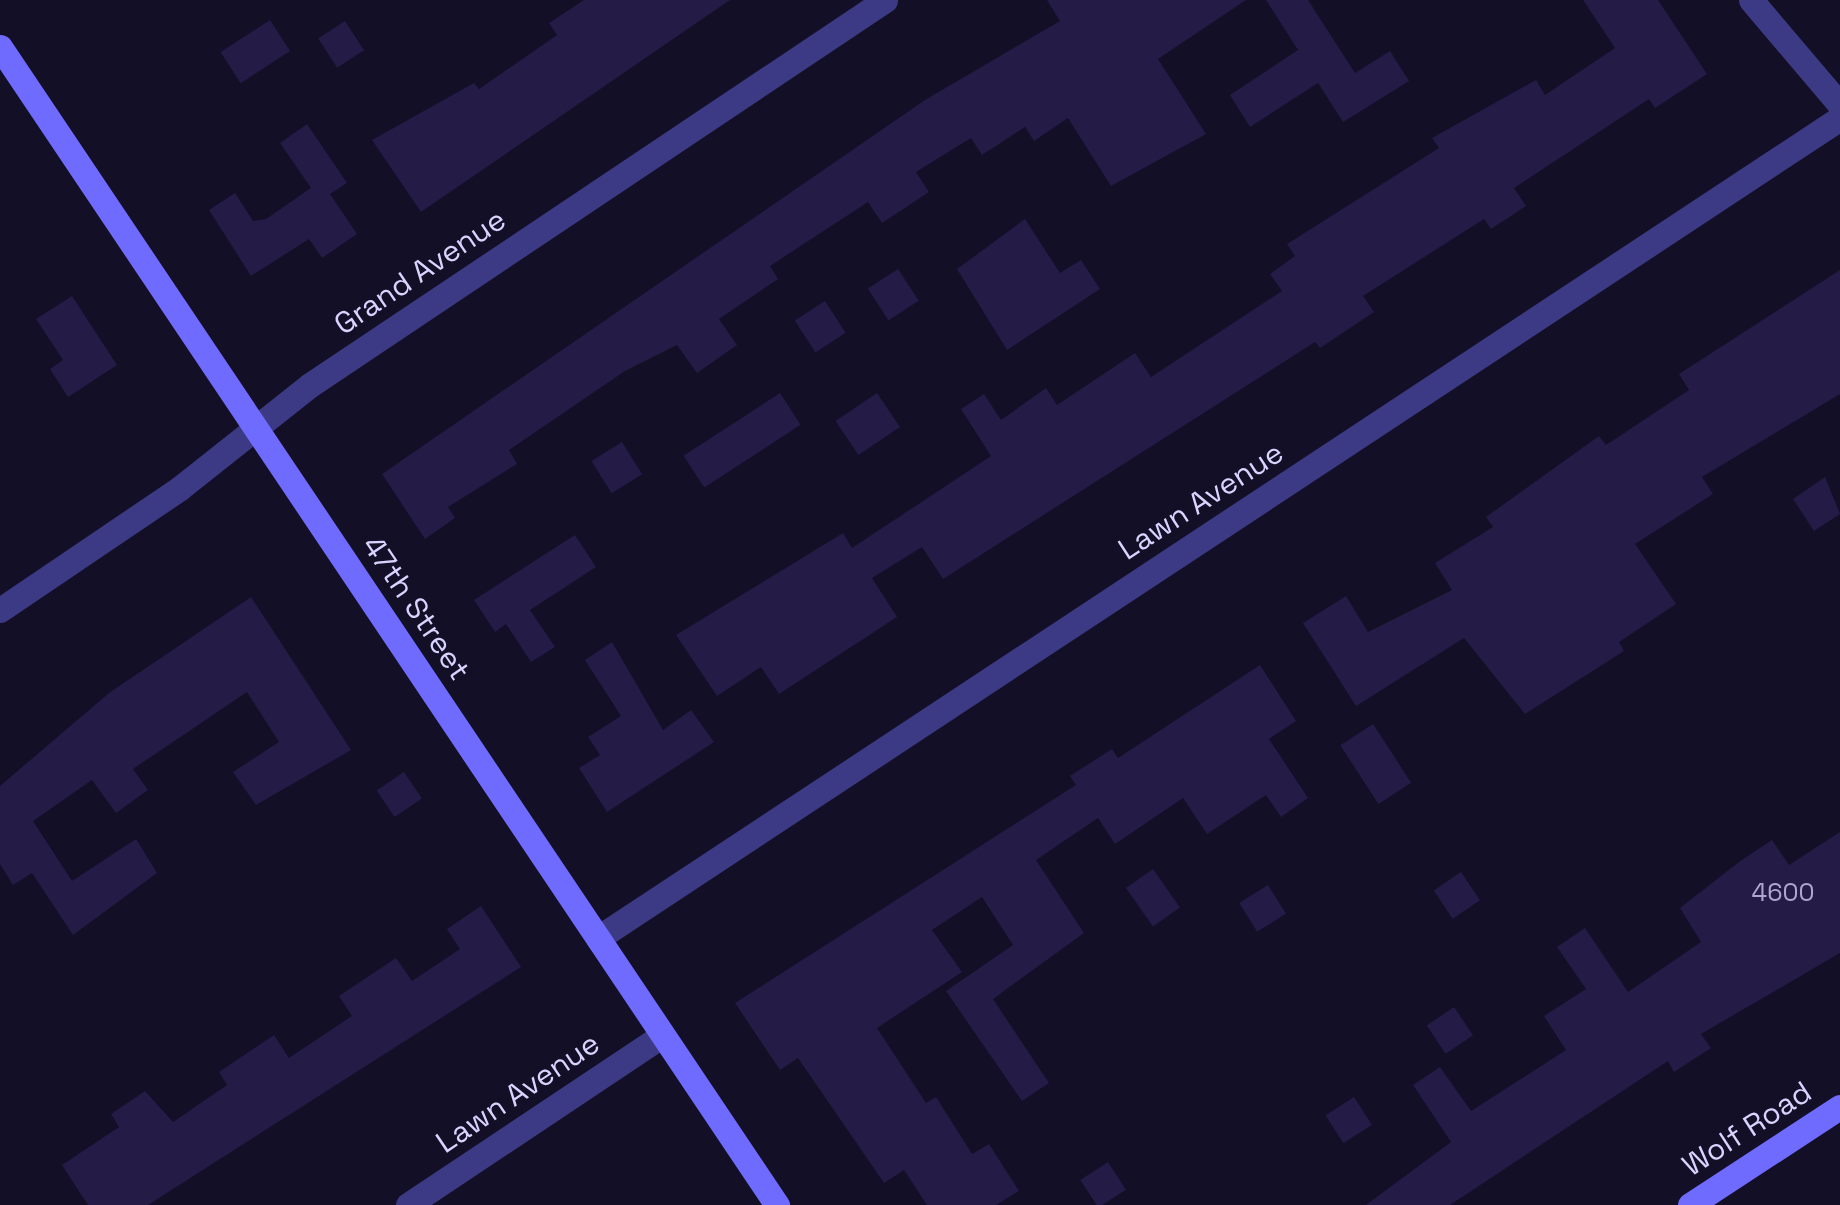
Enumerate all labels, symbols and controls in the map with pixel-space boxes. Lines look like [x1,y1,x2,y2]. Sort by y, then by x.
street label: Grand Avenue [327,201,513,343]
street label: Lawn Avenue [1112,434,1290,568]
street label: 47th Street [355,529,477,687]
house number: 4600 [1752,877,1814,907]
street label: Lawn Avenue [429,1025,607,1161]
street label: Wolf Road [1676,1074,1818,1184]

